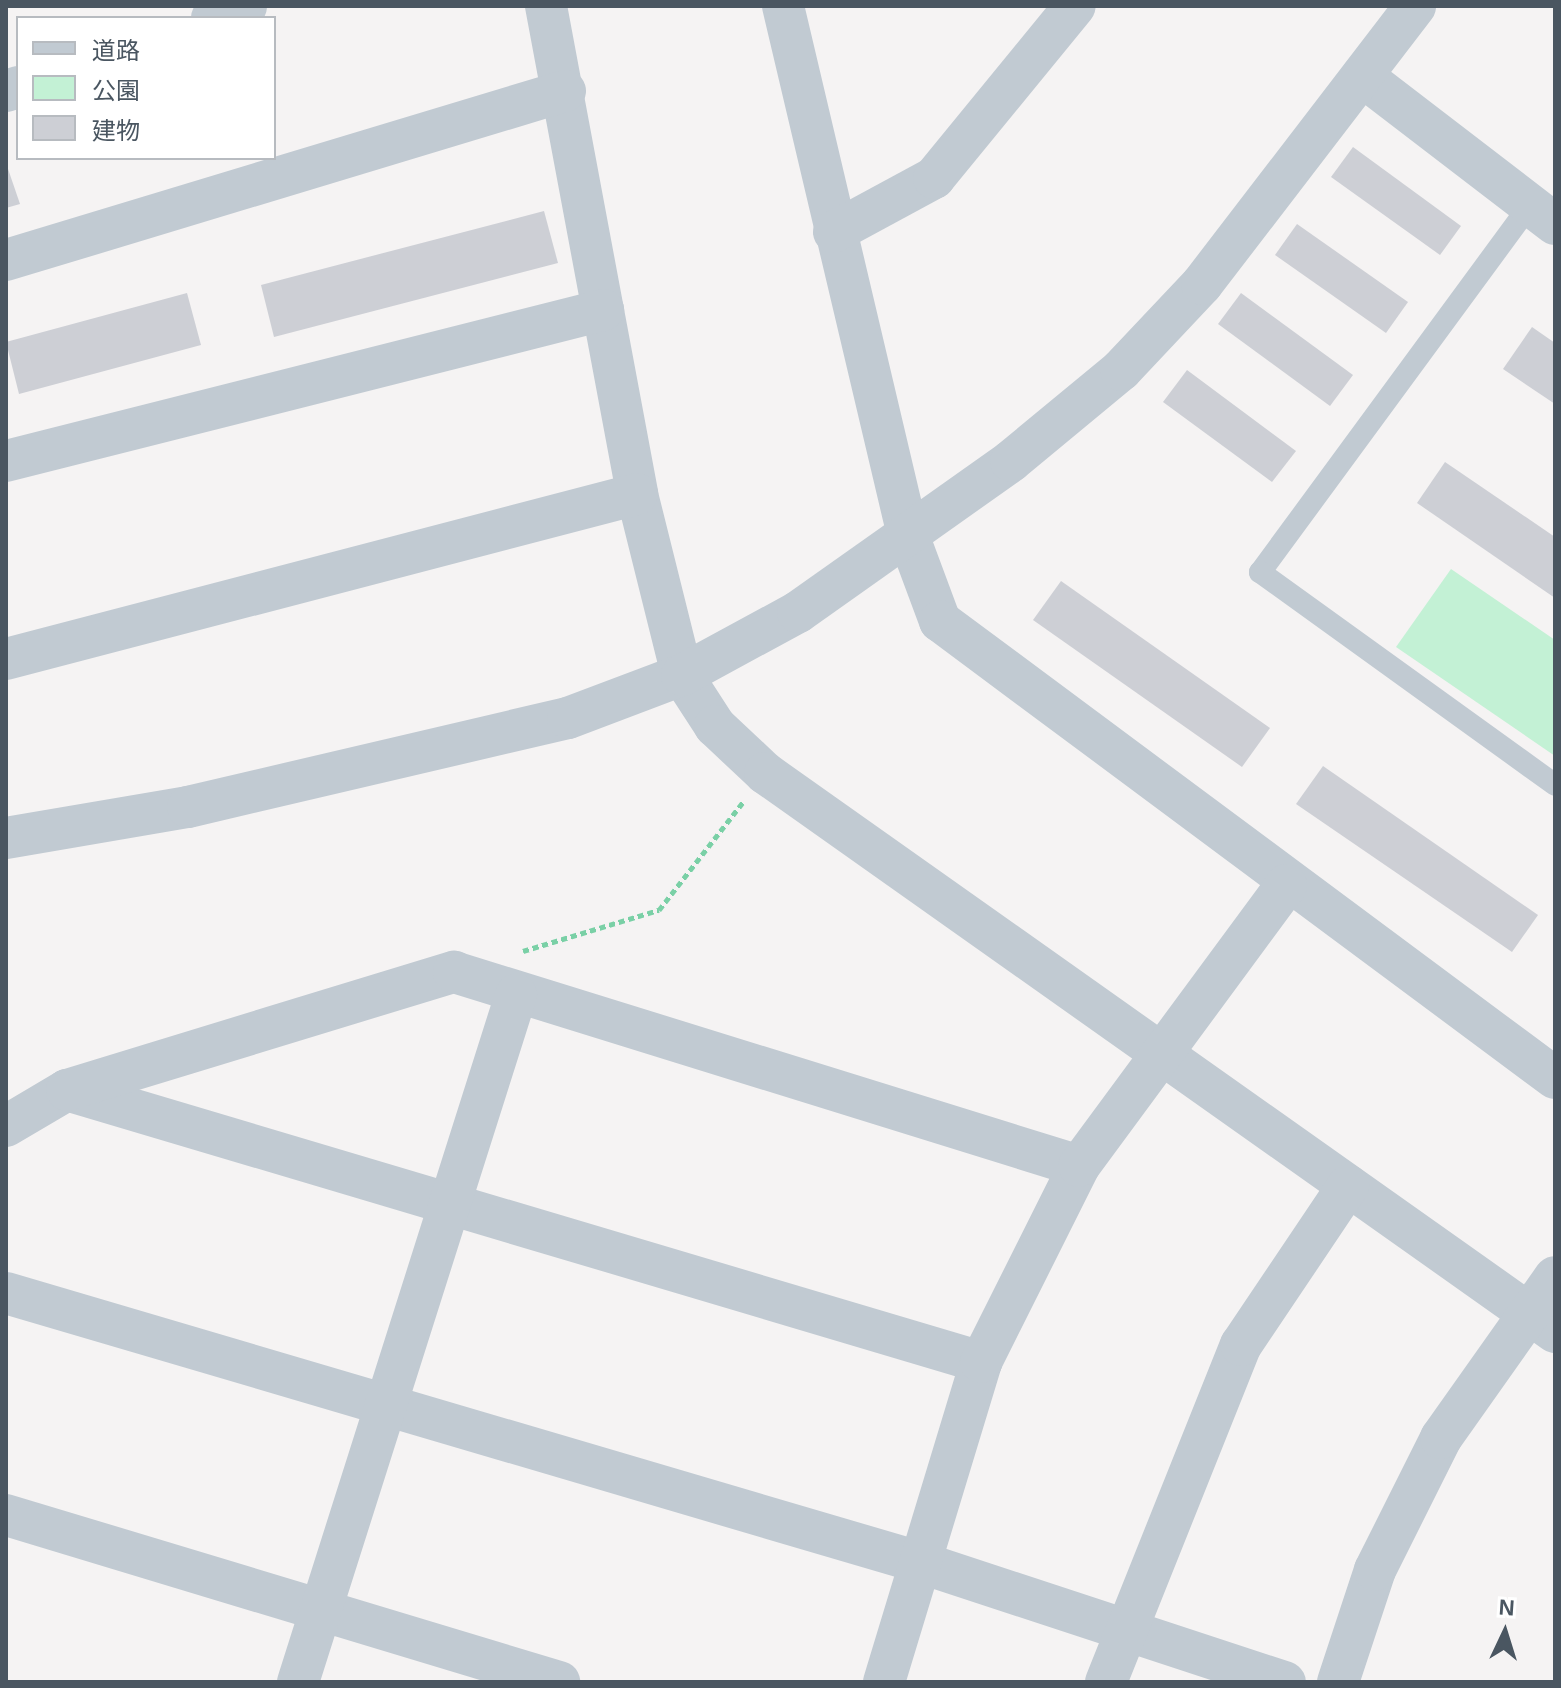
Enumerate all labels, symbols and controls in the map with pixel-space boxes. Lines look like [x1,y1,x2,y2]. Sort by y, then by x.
legend [16,16,276,160]
text: 道路 [92,37,140,64]
text: 公園 [92,77,140,104]
text: 建物 [92,117,140,144]
north arrow [1465,1592,1545,1672]
text: N [1498,1595,1515,1621]

